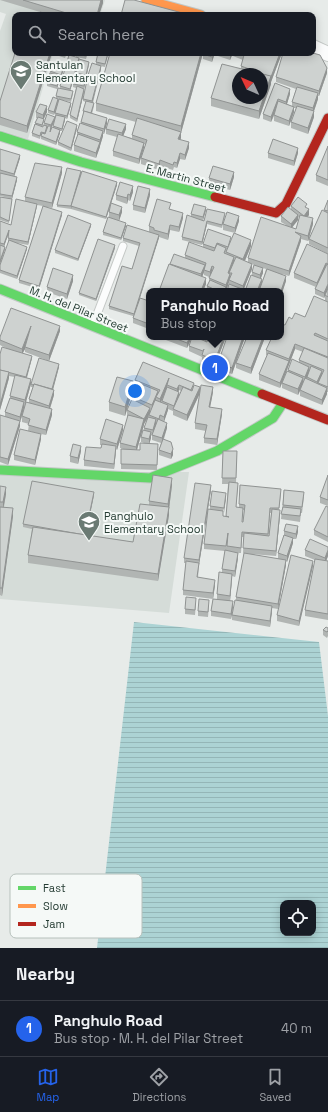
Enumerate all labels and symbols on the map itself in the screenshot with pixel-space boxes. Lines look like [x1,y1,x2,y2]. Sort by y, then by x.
school or university icon: Santulan Elementary School [8,58,34,91]
place label: Santulan Elementary School [36,58,135,85]
north arrow [232,68,268,104]
street label: E. Martin Street [144,161,228,195]
street label: M. H. del Pilar Street [28,283,130,335]
pin: 1 [202,353,228,383]
your location [125,381,145,401]
school or university icon: Panghulo Elementary School [76,509,102,542]
place label: Panghulo Elementary School [104,509,203,536]
legend [10,874,142,938]
text: Fast [43,881,66,895]
text: Slow [43,899,68,913]
text: Jam [43,917,65,931]

